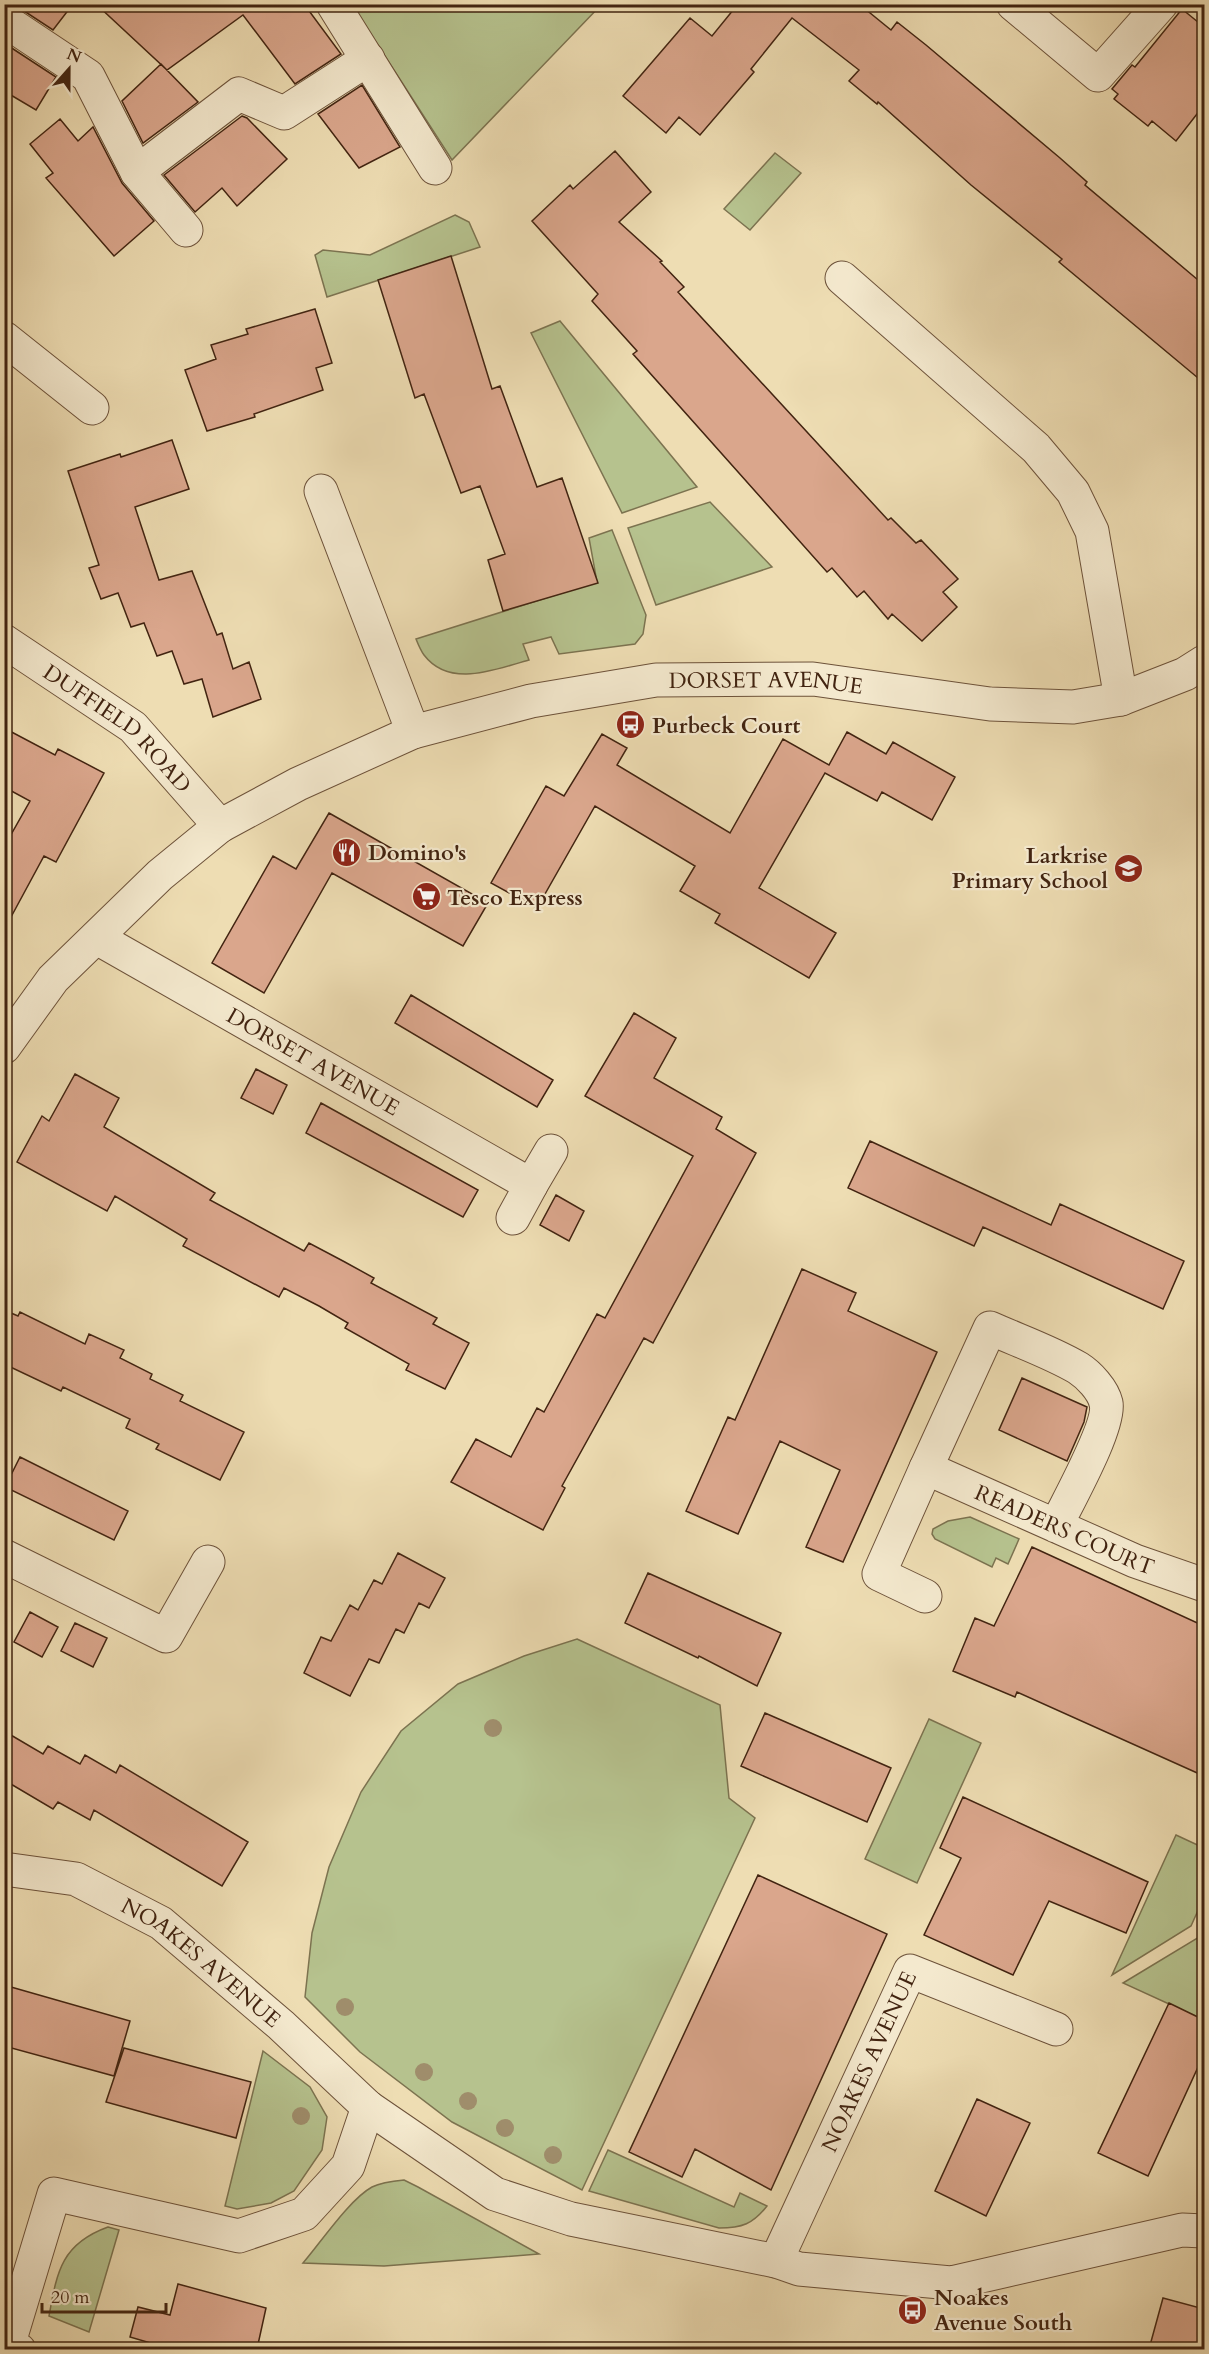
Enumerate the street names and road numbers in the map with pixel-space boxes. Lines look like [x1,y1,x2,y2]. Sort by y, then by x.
street label: DUFFIELD ROAD [37,657,198,799]
street label: DORSET AVENUE [669,665,865,702]
street label: DORSET AVENUE [221,1001,405,1123]
street label: READERS COURT [970,1478,1158,1583]
street label: NOAKES AVENUE [116,1891,287,2035]
street label: NOAKES AVENUE [814,1966,924,2157]

